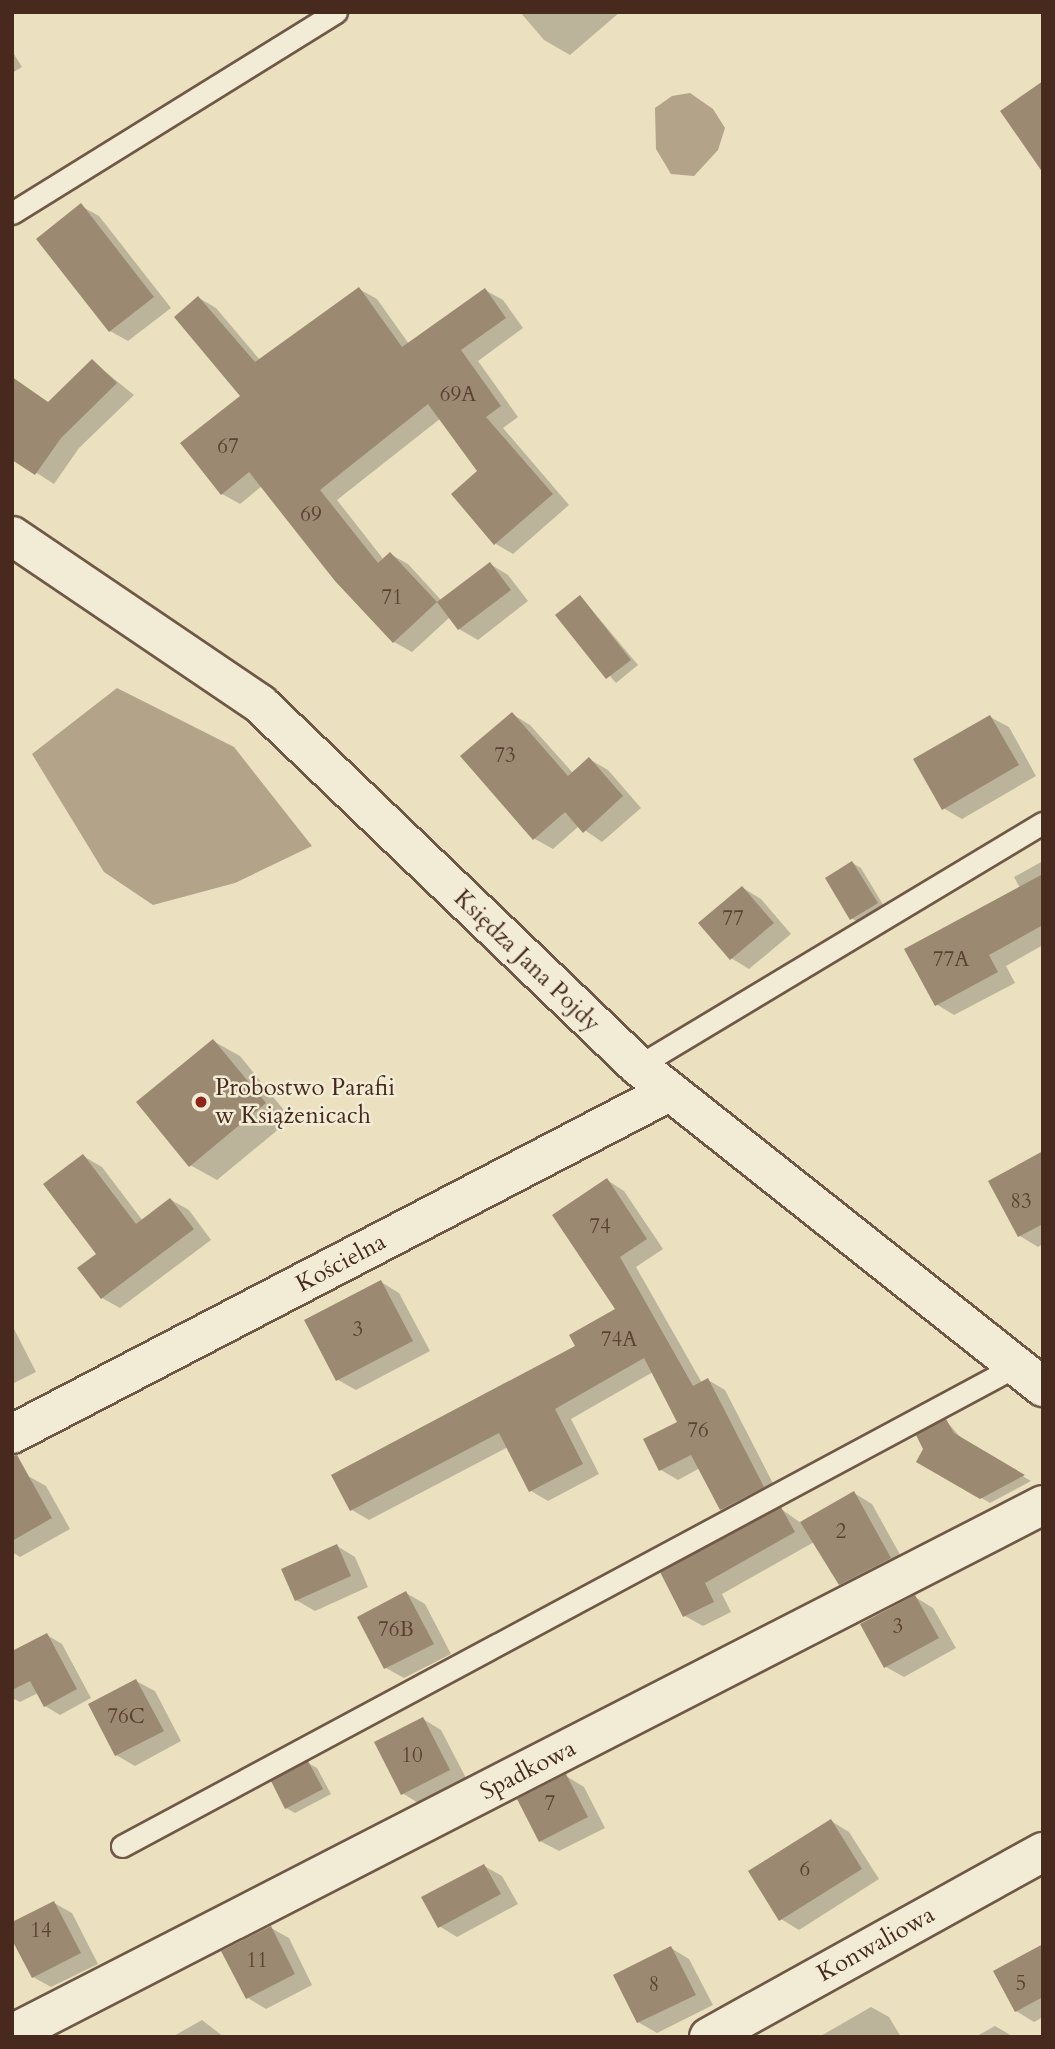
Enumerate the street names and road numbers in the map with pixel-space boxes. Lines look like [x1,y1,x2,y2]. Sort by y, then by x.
street label: Księdza Jana Pojdy [448,884,606,1038]
street label: Kościelna [291,1227,391,1299]
street label: Spadkowa [475,1734,581,1806]
street label: Konwaliowa [812,1900,940,1988]

